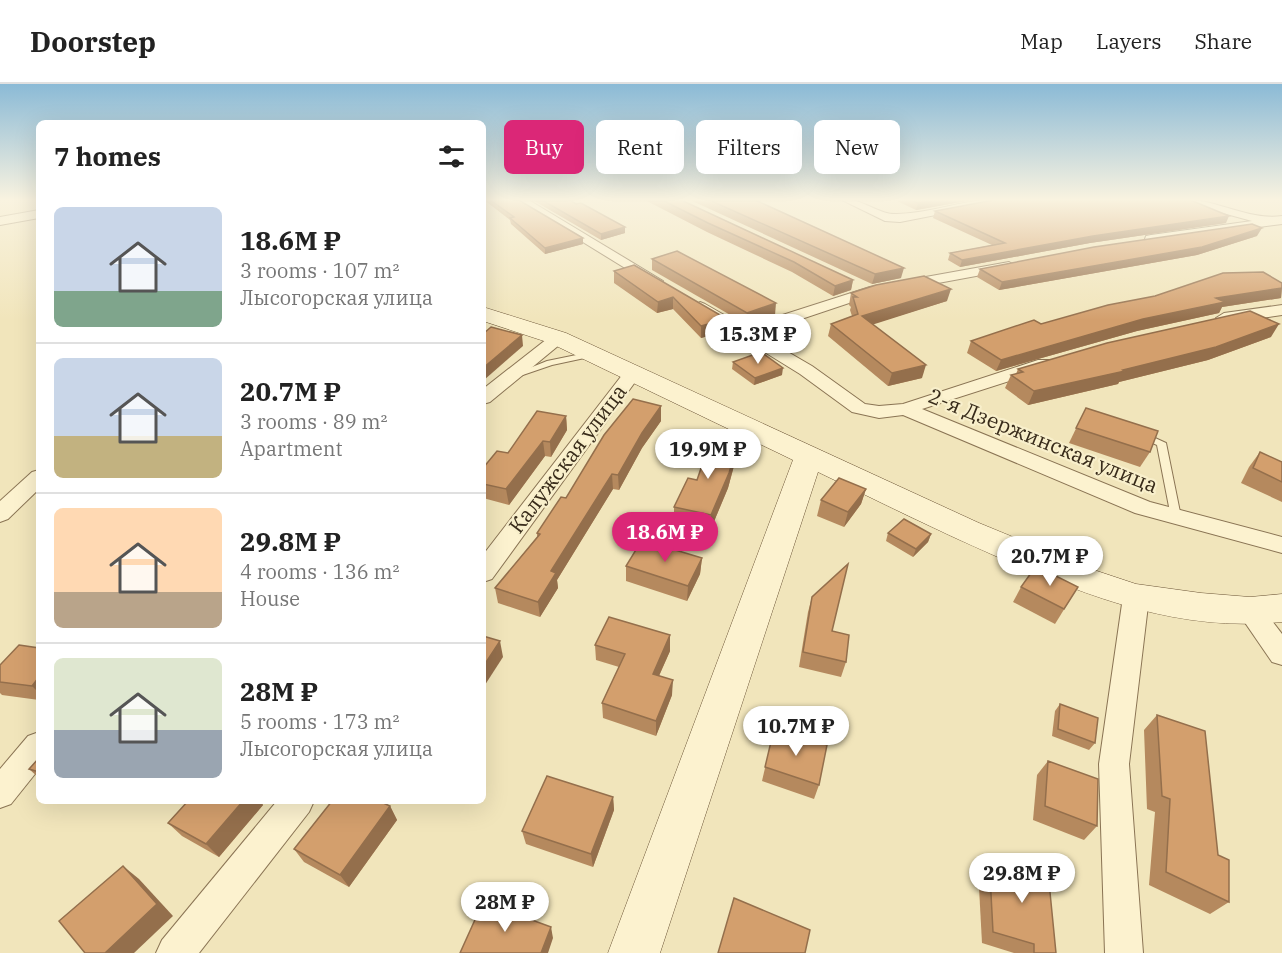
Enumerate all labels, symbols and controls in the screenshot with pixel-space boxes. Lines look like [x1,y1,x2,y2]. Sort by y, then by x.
text: Doorstep [30,23,156,60]
text: Map [1020,27,1063,55]
text: Layers [1096,27,1162,55]
text: Share [1195,27,1252,55]
chip: Buy [504,120,584,174]
chip: Rent [596,120,684,174]
chip: Filters [696,120,802,174]
chip: New [814,120,900,174]
text: 7 homes [54,139,161,173]
icon: filters [435,140,468,173]
text: 18.6M ₽ [240,223,341,257]
icon: home [102,231,174,303]
text: 3 rooms · 107 m² [240,257,399,284]
text: Лысогорская улица [240,284,433,311]
pin: 15.3M ₽ [703,314,813,365]
text: 15.3M ₽ [719,320,797,347]
text: 20.7M ₽ [240,374,341,408]
street label: Калужская улица [502,378,633,539]
street label: 2-я Дзержинская улица [924,381,1162,499]
icon: home [102,382,174,454]
text: 3 rooms · 89 m² [240,408,387,435]
pin: 19.9M ₽ [653,429,763,480]
text: Apartment [240,435,343,462]
text: 19.9M ₽ [669,435,747,462]
pin: 18.6M ₽ [610,512,720,563]
text: 18.6M ₽ [626,518,704,545]
text: 29.8M ₽ [240,524,341,558]
icon: home [102,532,174,604]
pin: 20.7M ₽ [995,536,1105,587]
text: 20.7M ₽ [1011,542,1089,569]
text: 4 rooms · 136 m² [240,558,399,585]
text: House [240,585,300,612]
text: 28M ₽ [240,674,318,708]
icon: home [102,682,174,754]
pin: 10.7M ₽ [741,706,851,757]
text: 5 rooms · 173 m² [240,708,399,735]
text: 10.7M ₽ [757,712,835,739]
text: Лысогорская улица [240,735,433,762]
pin: 29.8M ₽ [967,853,1077,904]
text: 29.8M ₽ [983,859,1061,886]
pin: 28M ₽ [463,882,547,933]
text: 28M ₽ [475,888,535,915]

